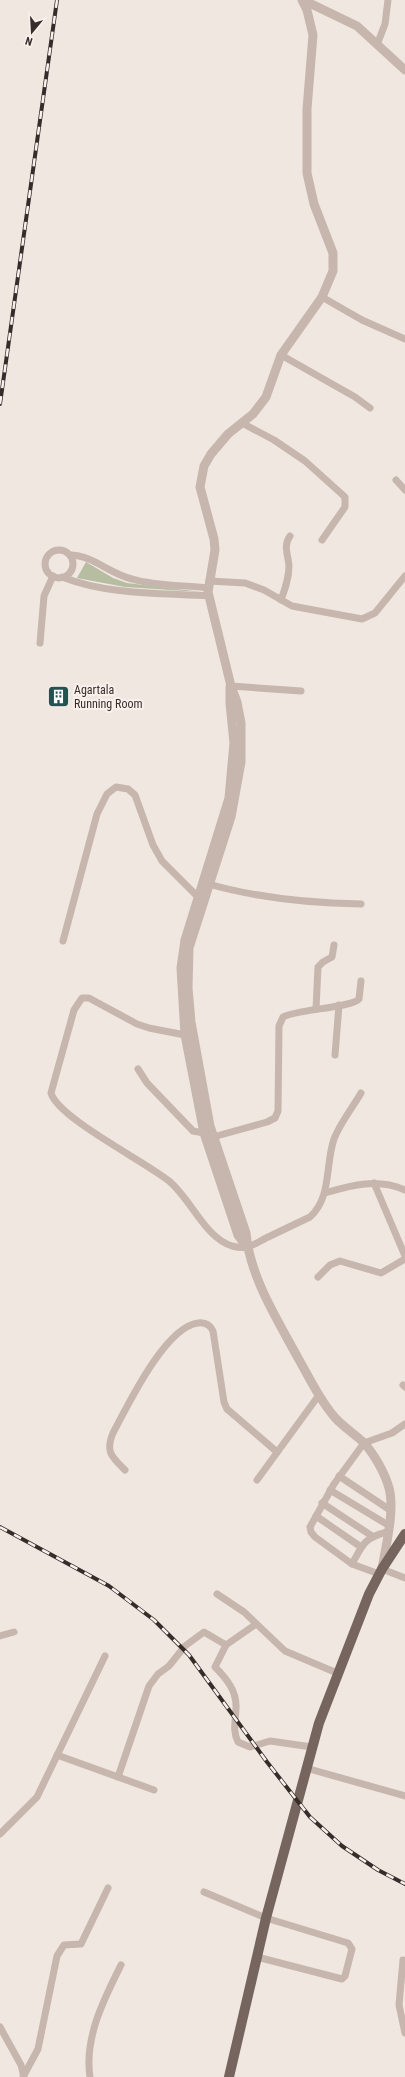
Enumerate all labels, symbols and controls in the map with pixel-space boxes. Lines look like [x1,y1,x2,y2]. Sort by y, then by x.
north arrow [12,12,52,52]
text: N [24,34,34,48]
place label: Agartala Running Room [74,683,142,711]
building icon: Agartala Running Room [45,684,71,710]

